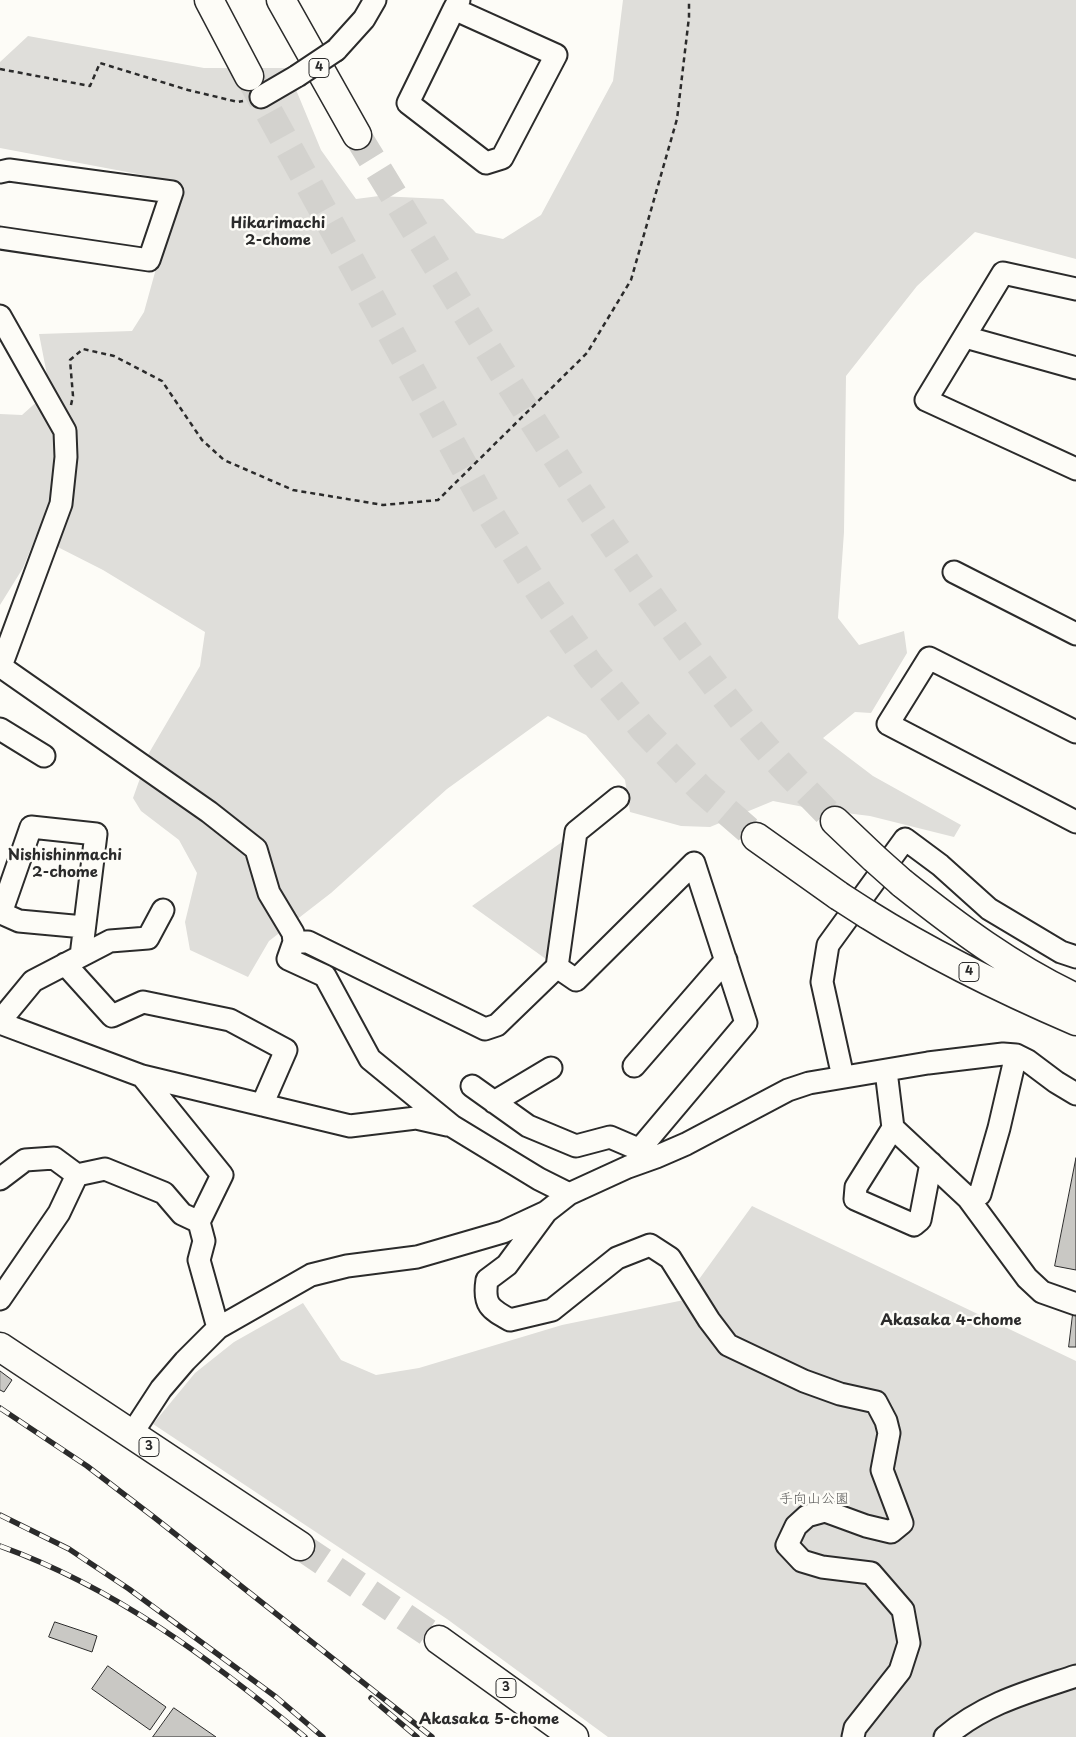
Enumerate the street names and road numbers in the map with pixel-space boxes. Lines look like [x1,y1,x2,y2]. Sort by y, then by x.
road number: 4 [309,58,329,78]
road number: 4 [959,962,979,982]
road number: 3 [139,1438,159,1456]
road number: 3 [496,1679,516,1698]

